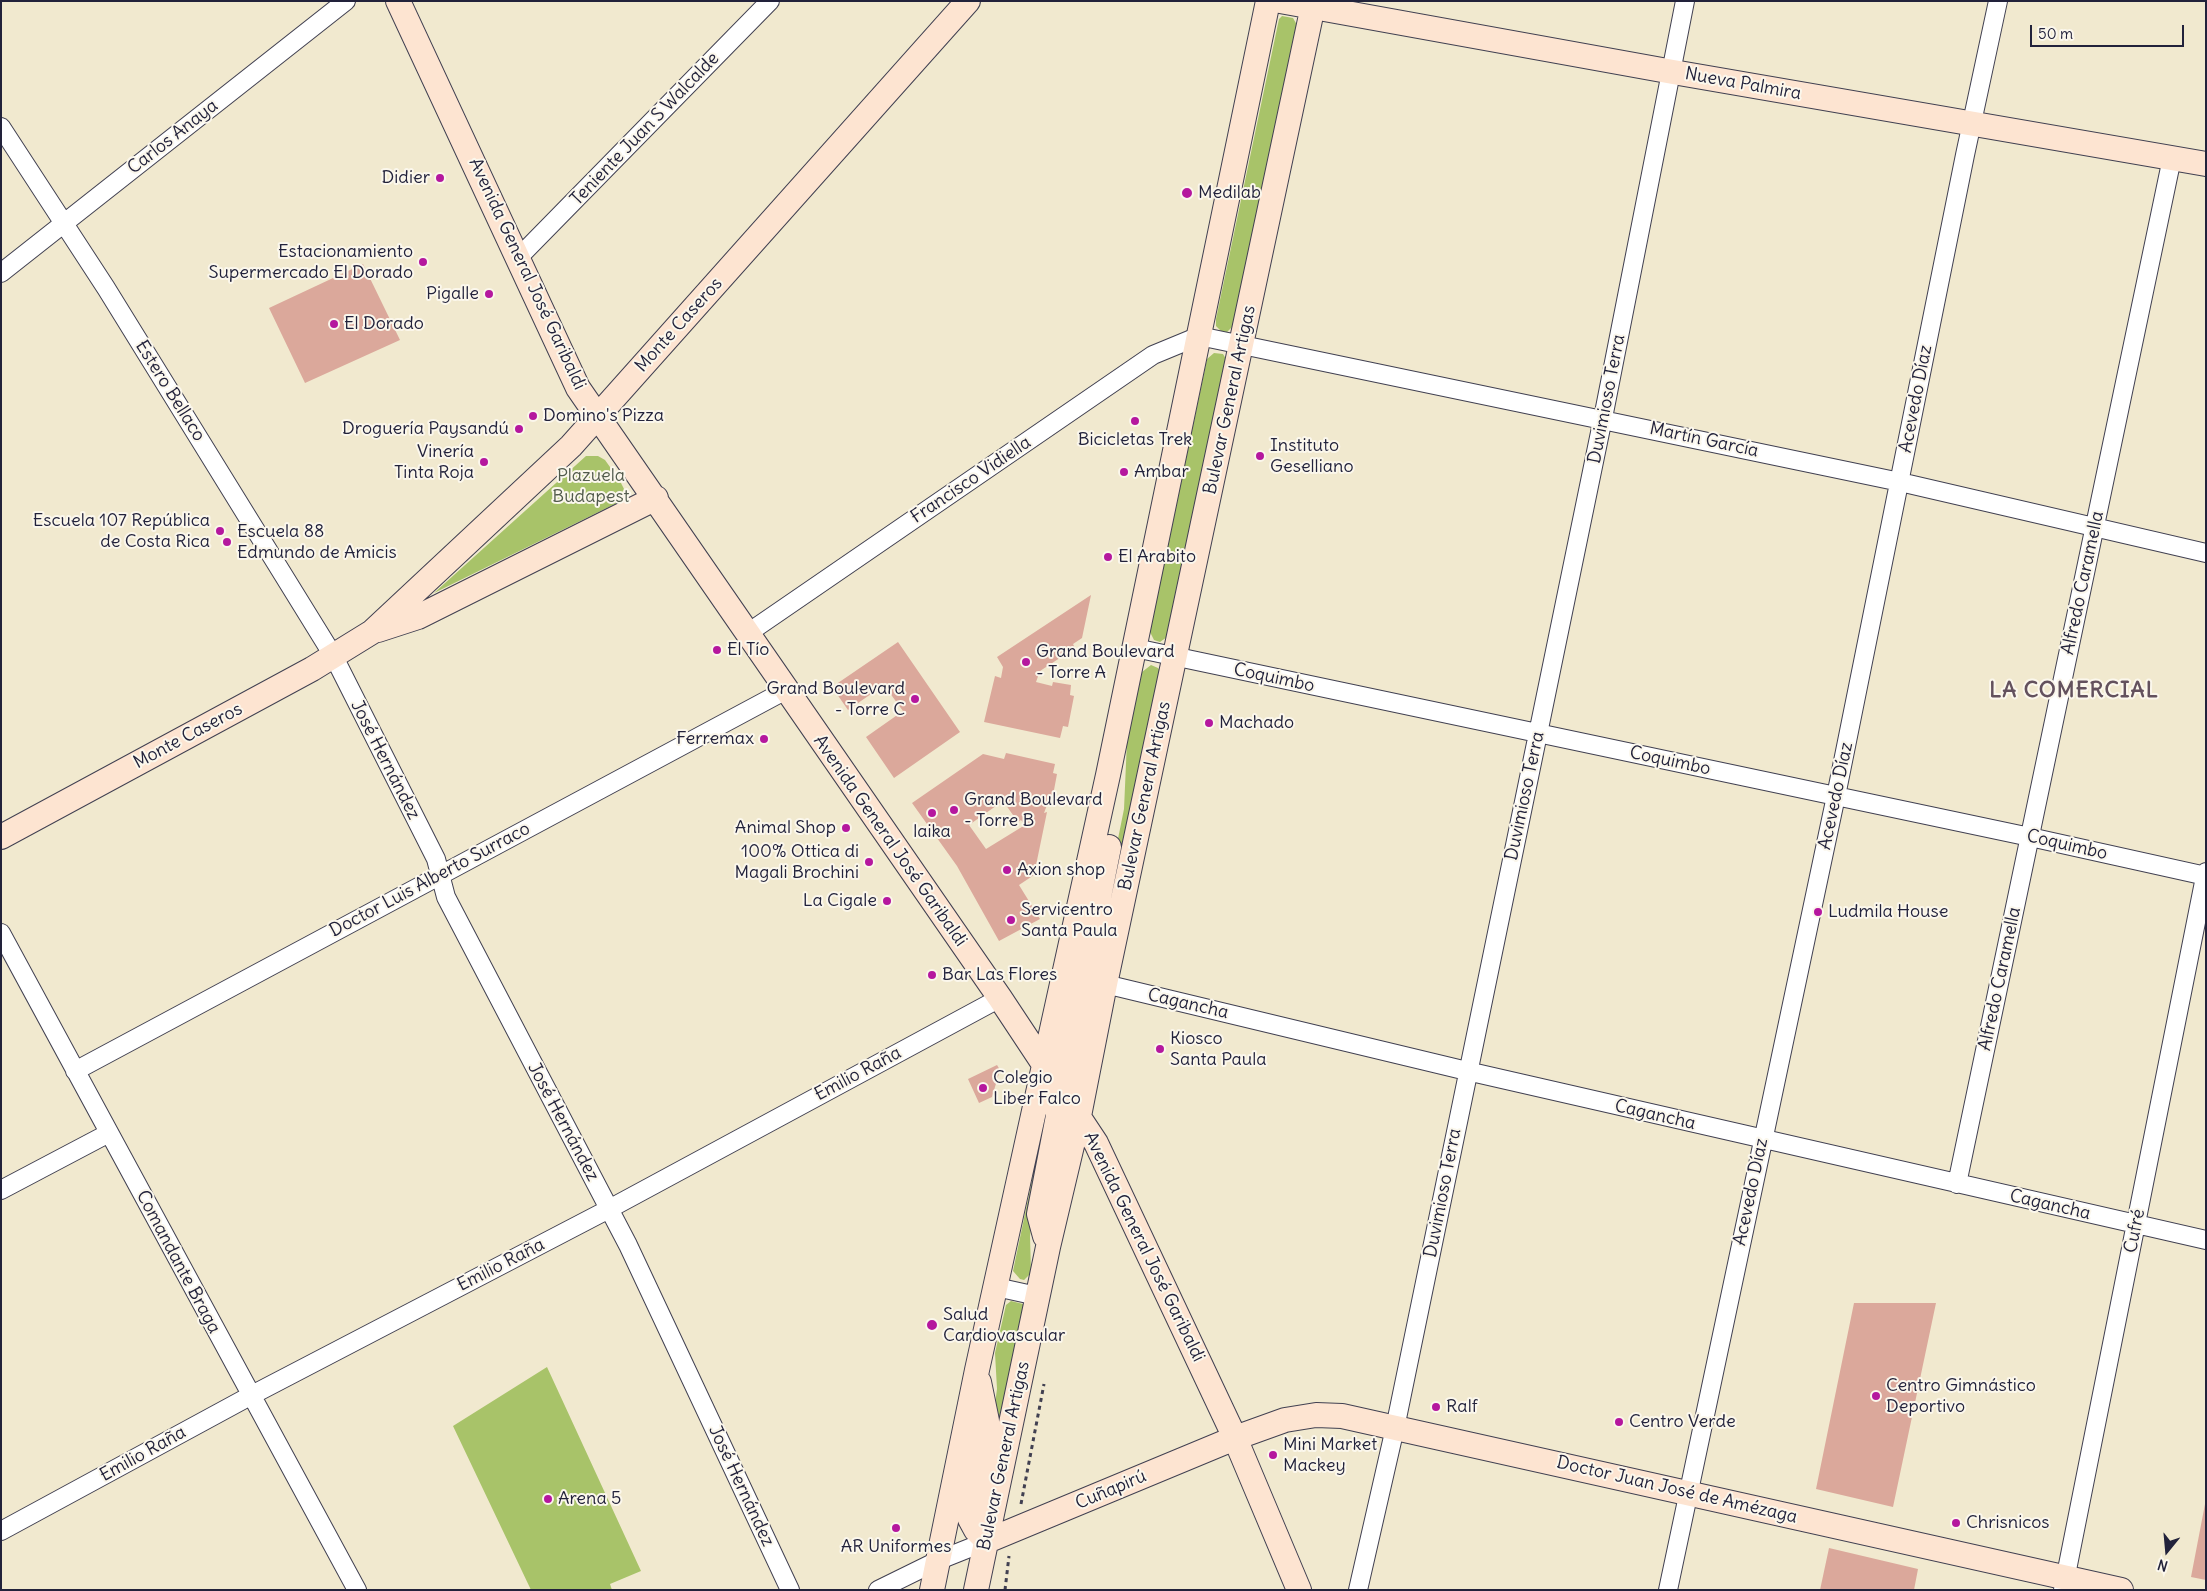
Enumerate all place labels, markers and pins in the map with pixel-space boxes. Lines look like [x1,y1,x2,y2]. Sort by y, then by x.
place label: Didier [382,167,430,189]
marker: Didier [434,172,446,184]
place label: Medilab [1198,182,1261,204]
marker: Medilab [1180,186,1194,200]
place label: Estacionamiento Supermercado El Dorado [208,241,413,284]
marker: Estacionamiento Supermercado El Dorado [417,256,429,268]
place label: Pigalle [426,283,479,305]
marker: Pigalle [483,288,495,300]
place label: El Dorado [344,313,424,335]
marker: El Dorado [328,318,340,330]
place label: Domino's Pizza [543,405,664,427]
marker: Domino's Pizza [527,410,539,422]
marker: Bicicletas Trek [1129,415,1141,427]
place label: Droguería Paysandú [342,418,509,440]
marker: Droguería Paysandú [513,423,525,435]
place label: Bicicletas Trek [1078,429,1192,451]
place label: Instituto Geselliano [1270,435,1354,478]
place label: Vinería Tinta Roja [394,441,474,484]
marker: Instituto Geselliano [1254,450,1266,462]
marker: Vinería Tinta Roja [478,456,490,468]
place label: Ambar [1134,461,1189,483]
marker: Ambar [1118,466,1130,478]
place label: Escuela 107 República de Costa Rica [33,510,210,552]
place label: Escuela 88 Edmundo de Amicis [237,521,397,564]
marker: Escuela 107 República de Costa Rica [214,525,226,537]
marker: Escuela 88 Edmundo de Amicis [221,536,233,548]
place label: El Arabito [1118,546,1196,568]
marker: El Arabito [1102,551,1114,563]
place label: El Tío [727,639,769,661]
place label: Grand Boulevard - Torre A [1036,641,1175,684]
marker: El Tío [711,644,723,656]
marker: Grand Boulevard - Torre A [1020,656,1032,668]
place label: Grand Boulevard - Torre C [766,678,905,721]
marker: Grand Boulevard - Torre C [909,693,921,705]
place label: Machado [1219,712,1294,734]
marker: Machado [1203,717,1215,729]
place label: Ferremax [676,728,754,750]
marker: Ferremax [758,733,770,745]
place label: Grand Boulevard - Torre B [964,789,1103,832]
marker: Grand Boulevard - Torre B [948,804,960,816]
marker: laika [926,807,938,819]
place label: Animal Shop [735,817,836,839]
place label: laika [913,821,951,843]
marker: Animal Shop [840,822,852,834]
place label: 100% Ottica di Magali Brochini [735,841,859,884]
marker: 100% Ottica di Magali Brochini [863,856,875,868]
place label: Axion shop [1017,859,1105,881]
marker: Axion shop [1001,864,1013,876]
place label: La Cigale [803,890,877,912]
marker: La Cigale [881,895,893,907]
place label: Servicentro Santa Paula [1021,899,1118,942]
place label: Ludmila House [1828,901,1948,923]
marker: Ludmila House [1812,906,1824,918]
marker: Servicentro Santa Paula [1005,914,1017,926]
place label: Bar Las Flores [942,964,1057,986]
marker: Bar Las Flores [926,969,938,981]
place label: Kiosco Santa Paula [1170,1028,1267,1070]
marker: Kiosco Santa Paula [1154,1043,1166,1055]
place label: Colegio Liber Falco [993,1067,1081,1110]
marker: Colegio Liber Falco [977,1082,989,1094]
place label: Salud Cardiovascular [943,1304,1065,1346]
marker: Salud Cardiovascular [925,1318,939,1332]
place label: Centro Gimnástico Deportivo [1886,1375,2036,1418]
marker: Centro Gimnástico Deportivo [1870,1390,1882,1402]
place label: Ralf [1446,1396,1478,1418]
marker: Ralf [1430,1401,1442,1413]
place label: Centro Verde [1629,1411,1736,1433]
marker: Centro Verde [1613,1416,1625,1428]
place label: Mini Market Mackey [1283,1434,1377,1476]
marker: Mini Market Mackey [1267,1449,1279,1461]
place label: Arena 5 [558,1488,621,1510]
marker: Arena 5 [542,1493,554,1505]
place label: Chrisnicos [1966,1512,2050,1534]
marker: Chrisnicos [1950,1517,1962,1529]
marker: AR Uniformes [890,1522,902,1534]
place label: AR Uniformes [841,1536,951,1558]

